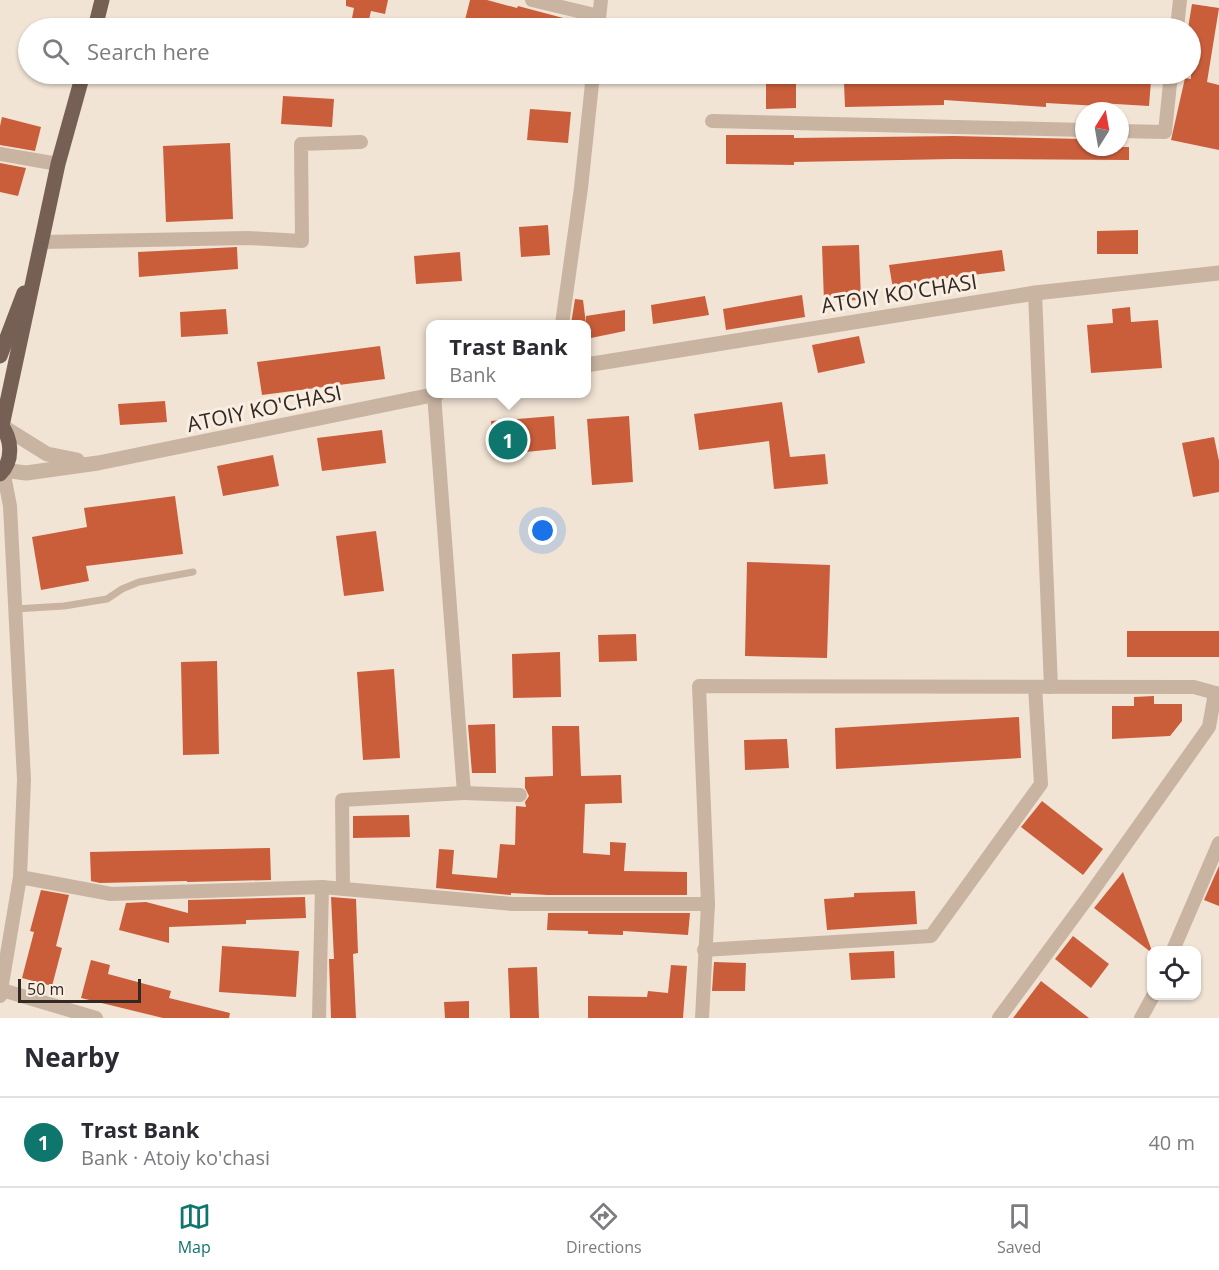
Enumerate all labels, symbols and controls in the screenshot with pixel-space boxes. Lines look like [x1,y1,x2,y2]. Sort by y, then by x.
search box [18,18,1201,84]
icon: search [39,35,72,68]
text: Search here [87,36,210,66]
north arrow [1075,102,1129,156]
street label: ATOIY KO'CHASI [819,267,979,319]
popup [426,320,591,398]
text: Trast Bank [449,331,568,361]
text: Bank [449,361,496,388]
street label: ATOIY KO'CHASI [184,378,344,438]
pin: 1 [488,418,528,462]
your location [528,516,557,545]
map controls [1147,946,1201,1000]
button: locate [1147,946,1201,1000]
scale bar [18,976,141,1004]
text: 50 m [27,978,64,1000]
text: Nearby [24,1039,119,1075]
text: Trast Bank [81,1114,199,1144]
text: 1 [38,1129,49,1156]
text: 40 m [1148,1129,1195,1156]
text: Bank · Atoiy ko'chasi [81,1144,270,1171]
tab: Map [178,1200,211,1258]
tab: Directions [566,1200,642,1258]
tab: Saved [997,1200,1041,1258]

